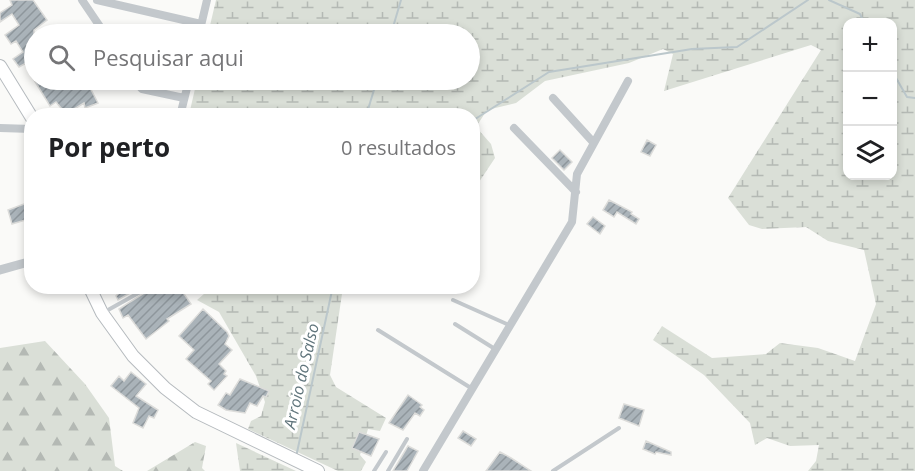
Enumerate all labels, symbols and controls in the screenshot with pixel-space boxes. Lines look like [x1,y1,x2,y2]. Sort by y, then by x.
map controls [843,18,897,180]
button: + [843,18,897,72]
search box [24,24,480,90]
icon: search [45,41,78,74]
text: Pesquisar aqui [93,42,244,72]
button: − [843,72,897,126]
button: layers [843,126,897,180]
text: Por perto [48,129,170,165]
text: 0 resultados [341,134,456,161]
water label: Arroio do Salso [278,321,324,432]

